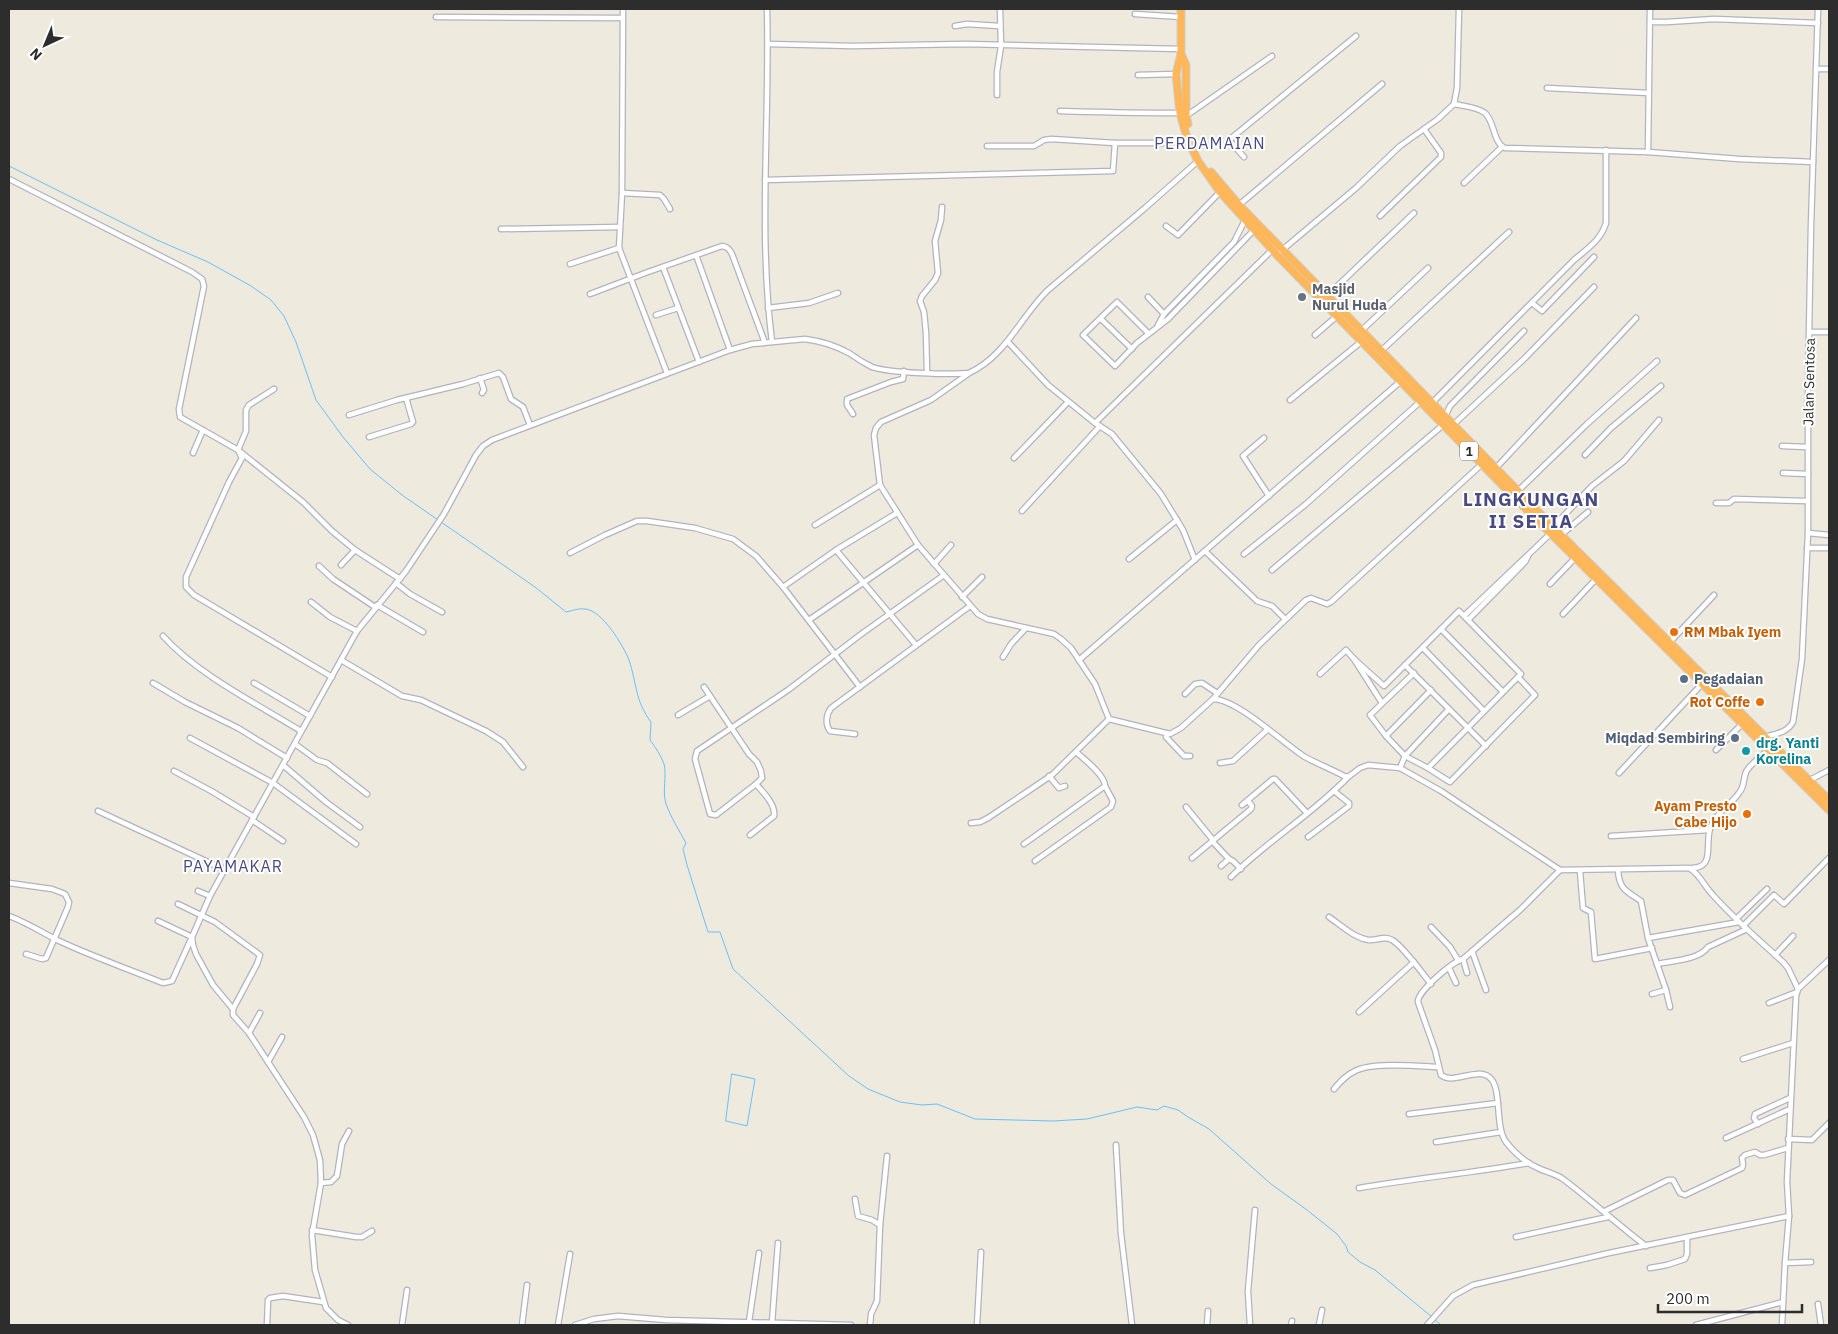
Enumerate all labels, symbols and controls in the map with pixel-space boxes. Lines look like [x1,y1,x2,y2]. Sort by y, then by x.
north arrow [20,20,70,70]
text: N [26,44,46,64]
district label: PERDAMAIAN [1154,133,1266,153]
place label: Masjid Nurul Huda [1312,280,1387,314]
marker: Masjid Nurul Huda [1296,291,1308,303]
street label: Jalan Sentosa [1799,337,1819,426]
road number: 1 [1460,442,1478,461]
district label: LINGKUNGAN II SETIA [1463,487,1599,533]
place label: RM Mbak Iyem [1684,623,1781,641]
marker: RM Mbak Iyem [1668,626,1680,638]
place label: Pegadaian [1694,670,1763,688]
marker: Pegadaian [1678,673,1690,685]
place label: Rot Coffe [1689,693,1750,711]
marker: Rot Coffe [1754,696,1766,708]
place label: Miqdad Sembiring [1605,729,1725,747]
marker: Miqdad Sembiring [1729,732,1741,744]
place label: drg. Yanti Korelina [1756,734,1819,768]
marker: drg. Yanti Korelina [1740,745,1752,757]
place label: Ayam Presto Cabe Hijo [1654,797,1737,831]
marker: Ayam Presto Cabe Hijo [1741,808,1753,820]
district label: PAYAMAKAR [183,856,283,876]
scale bar [1658,1282,1802,1314]
text: 200 m [1666,1289,1710,1308]

